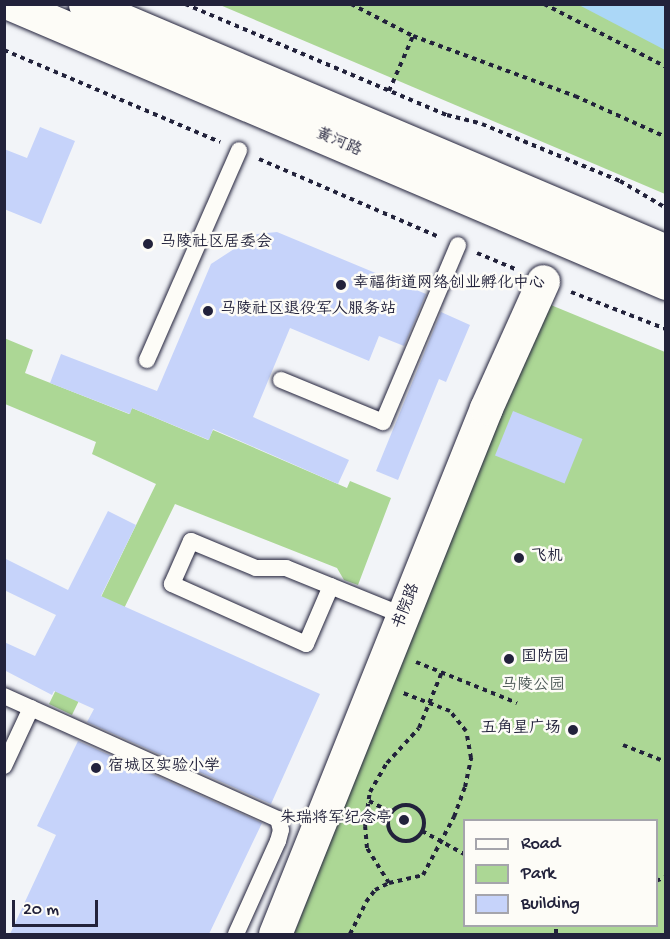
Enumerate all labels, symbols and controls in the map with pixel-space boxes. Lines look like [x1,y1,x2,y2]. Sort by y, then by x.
street label: 黄河路 [312,126,364,162]
place label: 马陵社区居委会 [160,234,272,254]
marker: 马陵社区居委会 [141,237,155,251]
place label: 幸福街道网络创业孵化中心 [353,275,545,295]
marker: 幸福街道网络创业孵化中心 [334,278,348,292]
place label: 马陵社区退役军人服务站 [220,301,396,321]
marker: 马陵社区退役军人服务站 [201,304,215,318]
place label: 飞机 [531,548,563,568]
marker: 飞机 [512,551,526,565]
street label: 书院路 [390,581,426,633]
place label: 国防园 [521,649,569,669]
marker: 国防园 [502,652,516,666]
park label: 马陵公园 [501,677,565,697]
place label: 五角星广场 [481,720,561,740]
marker: 五角星广场 [566,723,580,737]
place label: 宿城区实验小学 [108,758,220,778]
marker: 宿城区实验小学 [89,761,103,775]
place label: 朱瑞将军纪念亭 [280,810,392,830]
marker: 朱瑞将军纪念亭 [397,813,411,827]
legend [463,819,658,927]
text: Road [521,834,560,855]
text: Park [521,864,555,885]
scale bar [15,888,100,926]
text: Building [521,894,580,915]
text: 20 m [23,900,59,921]

